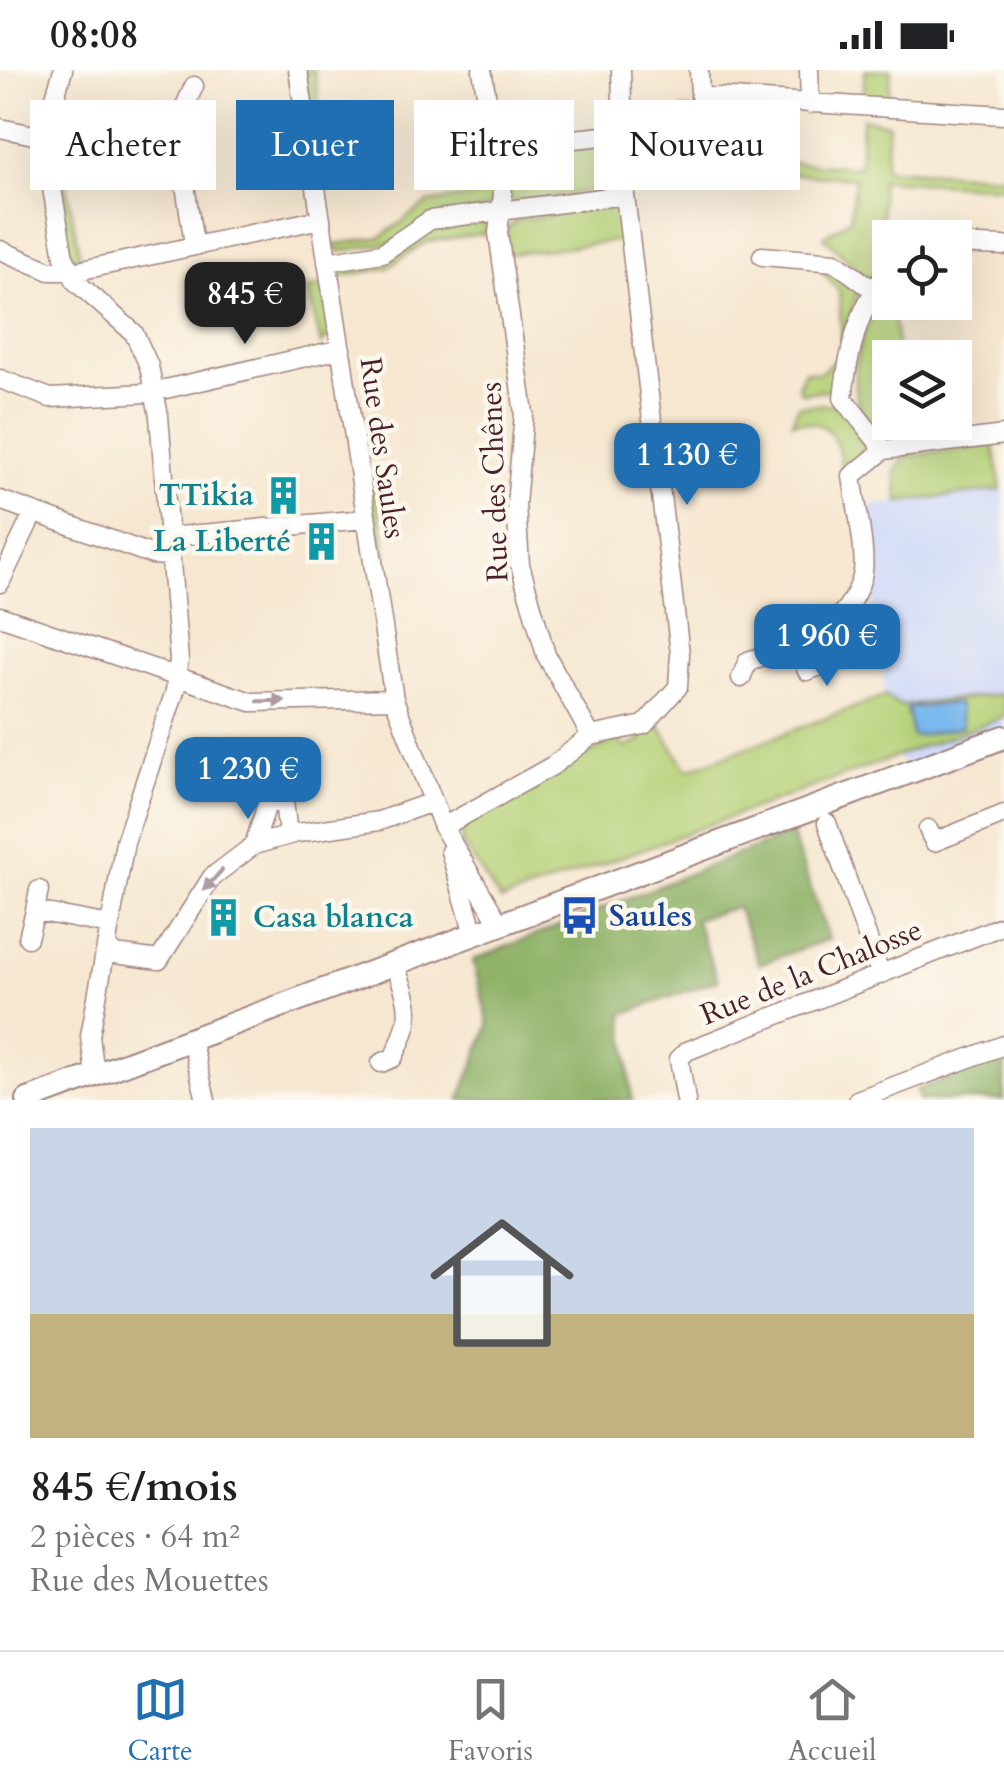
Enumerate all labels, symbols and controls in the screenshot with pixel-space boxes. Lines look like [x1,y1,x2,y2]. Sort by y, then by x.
text: 08:08 [50,9,139,61]
chip: Acheter [30,100,216,190]
chip: Louer [236,100,394,190]
chip: Filtres [414,100,574,190]
chip: Nouveau [594,100,800,190]
map controls [872,220,972,440]
button: locate [872,220,972,320]
pin: 845 € [175,262,315,347]
text: 845 € [207,272,283,316]
button: layers [872,340,972,440]
street label: Rue des Saules [350,355,415,541]
street label: Rue des Chênes [471,381,518,583]
pin: 1 130 € [595,423,779,508]
text: 1 130 € [636,433,738,477]
building icon: TTikia [263,474,305,516]
place label: TTikia [159,475,254,516]
building icon: La Liberté [300,520,342,562]
place label: La Liberté [153,521,291,562]
pin: 1 960 € [735,604,919,689]
text: 1 960 € [776,614,878,658]
one-way arrow [256,693,288,709]
pin: 1 230 € [156,737,340,822]
text: 1 230 € [197,747,299,791]
one-way arrow [203,867,225,892]
bus stop icon: Saules [558,895,600,937]
building icon: Casa blanca [202,896,244,938]
place label: Saules [609,896,692,937]
place label: Casa blanca [253,897,414,938]
street label: Rue de la Chalosse [694,909,928,1036]
icon: home [412,1193,592,1373]
text: 845 €/mois [30,1458,238,1515]
text: 2 pièces · 64 m² [30,1515,240,1559]
text: Rue des Mouettes [30,1559,269,1603]
tab: Carte [128,1672,193,1770]
tab: Favoris [448,1672,533,1770]
tab: Accueil [788,1672,876,1770]

